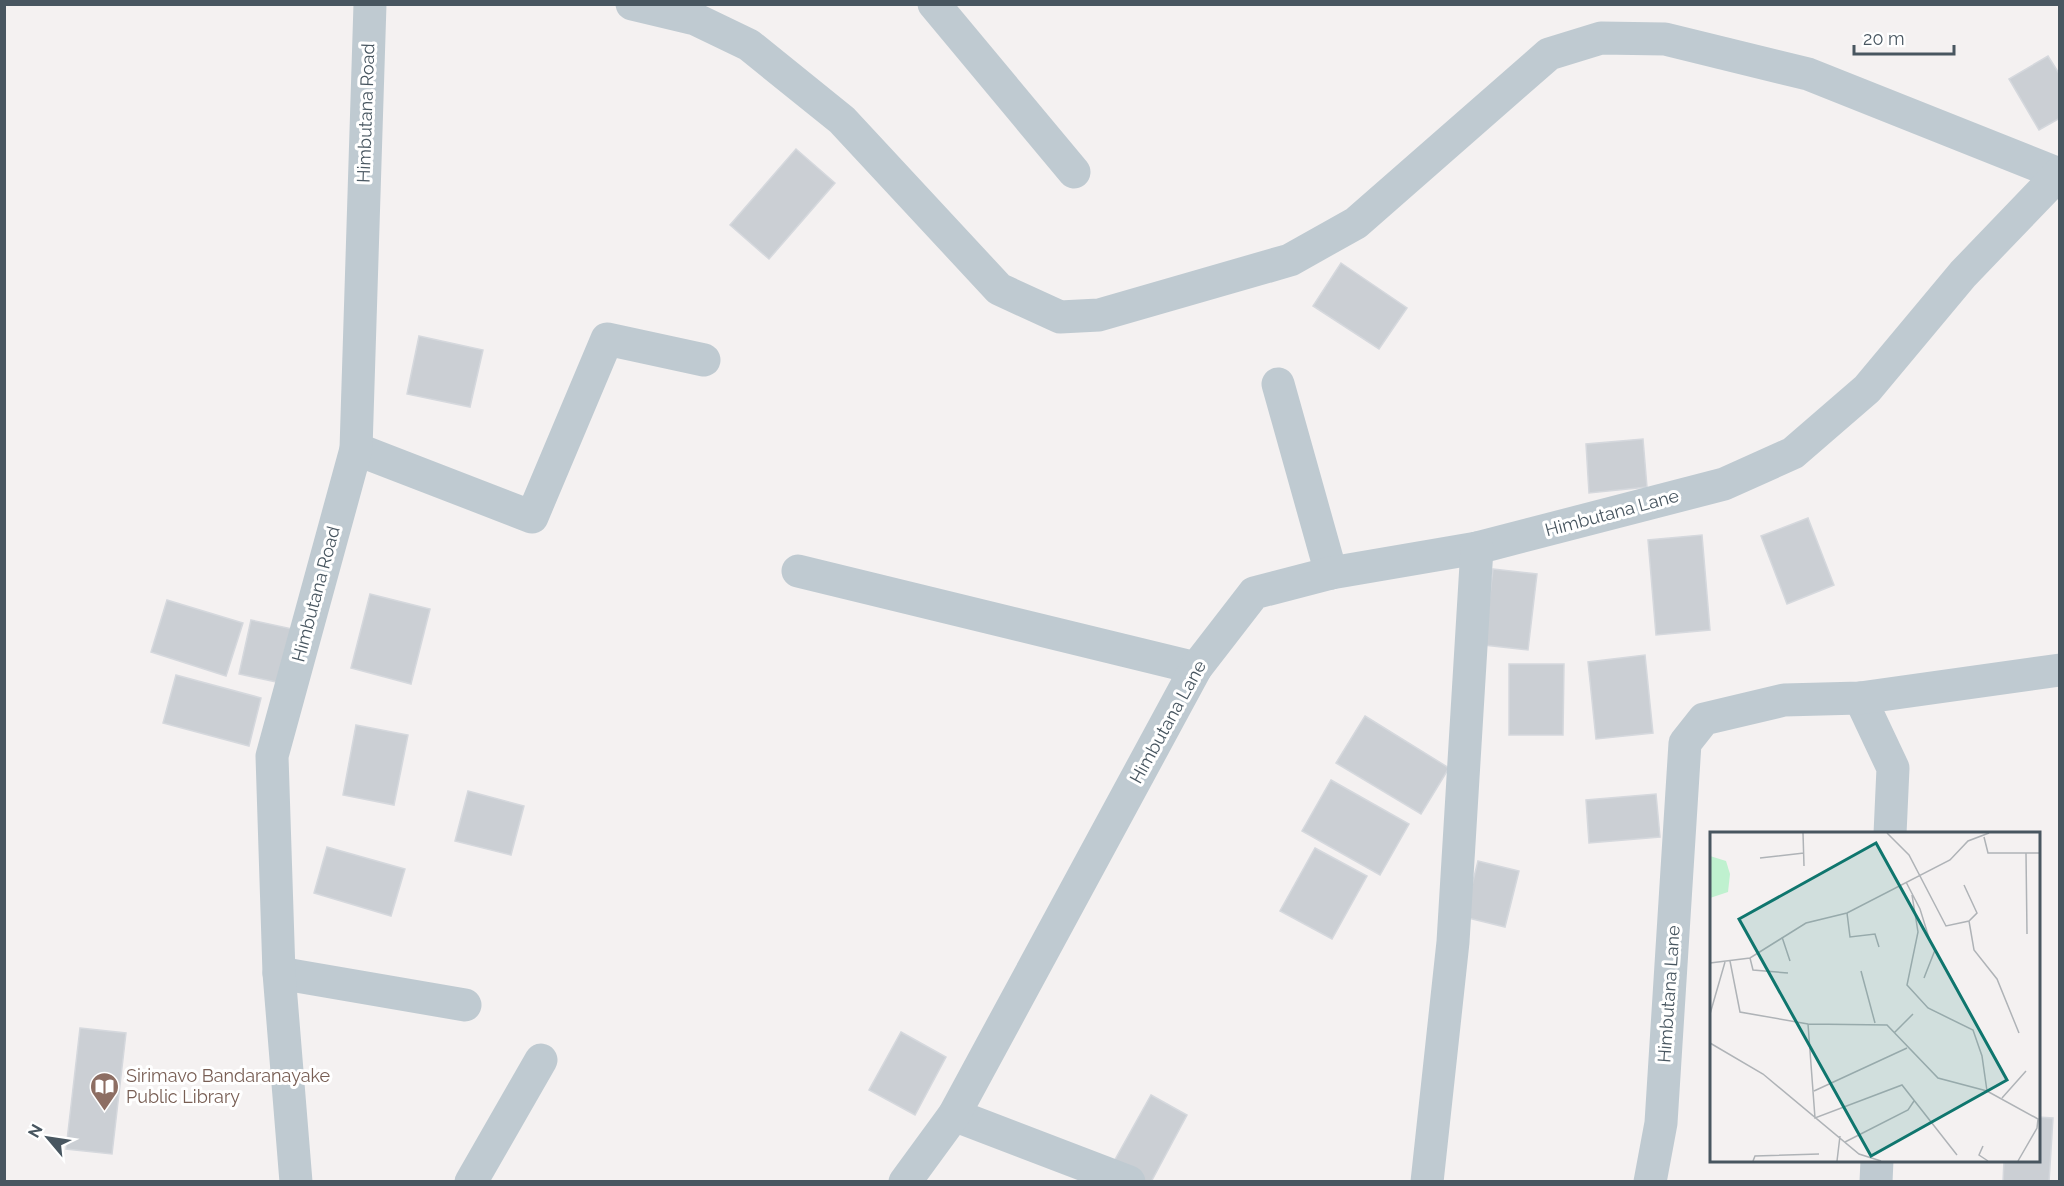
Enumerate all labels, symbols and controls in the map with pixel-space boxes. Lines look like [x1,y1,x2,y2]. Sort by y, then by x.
scale bar [1854,18,1954,56]
text: 20 m [1863,28,1905,49]
street label: Himbutana Road [353,43,378,183]
street label: Himbutana Lane [1543,484,1681,540]
street label: Himbutana Road [287,524,344,664]
street label: Himbutana Lane [1125,656,1210,787]
inset map [1710,832,2040,1162]
street label: Himbutana Lane [1653,924,1684,1063]
place label: Sirimavo Bandaranayake Public Library [126,1065,331,1107]
library icon: Sirimavo Bandaranayake Public Library [89,1070,121,1112]
north arrow [18,1108,78,1168]
text: N [24,1121,47,1141]

